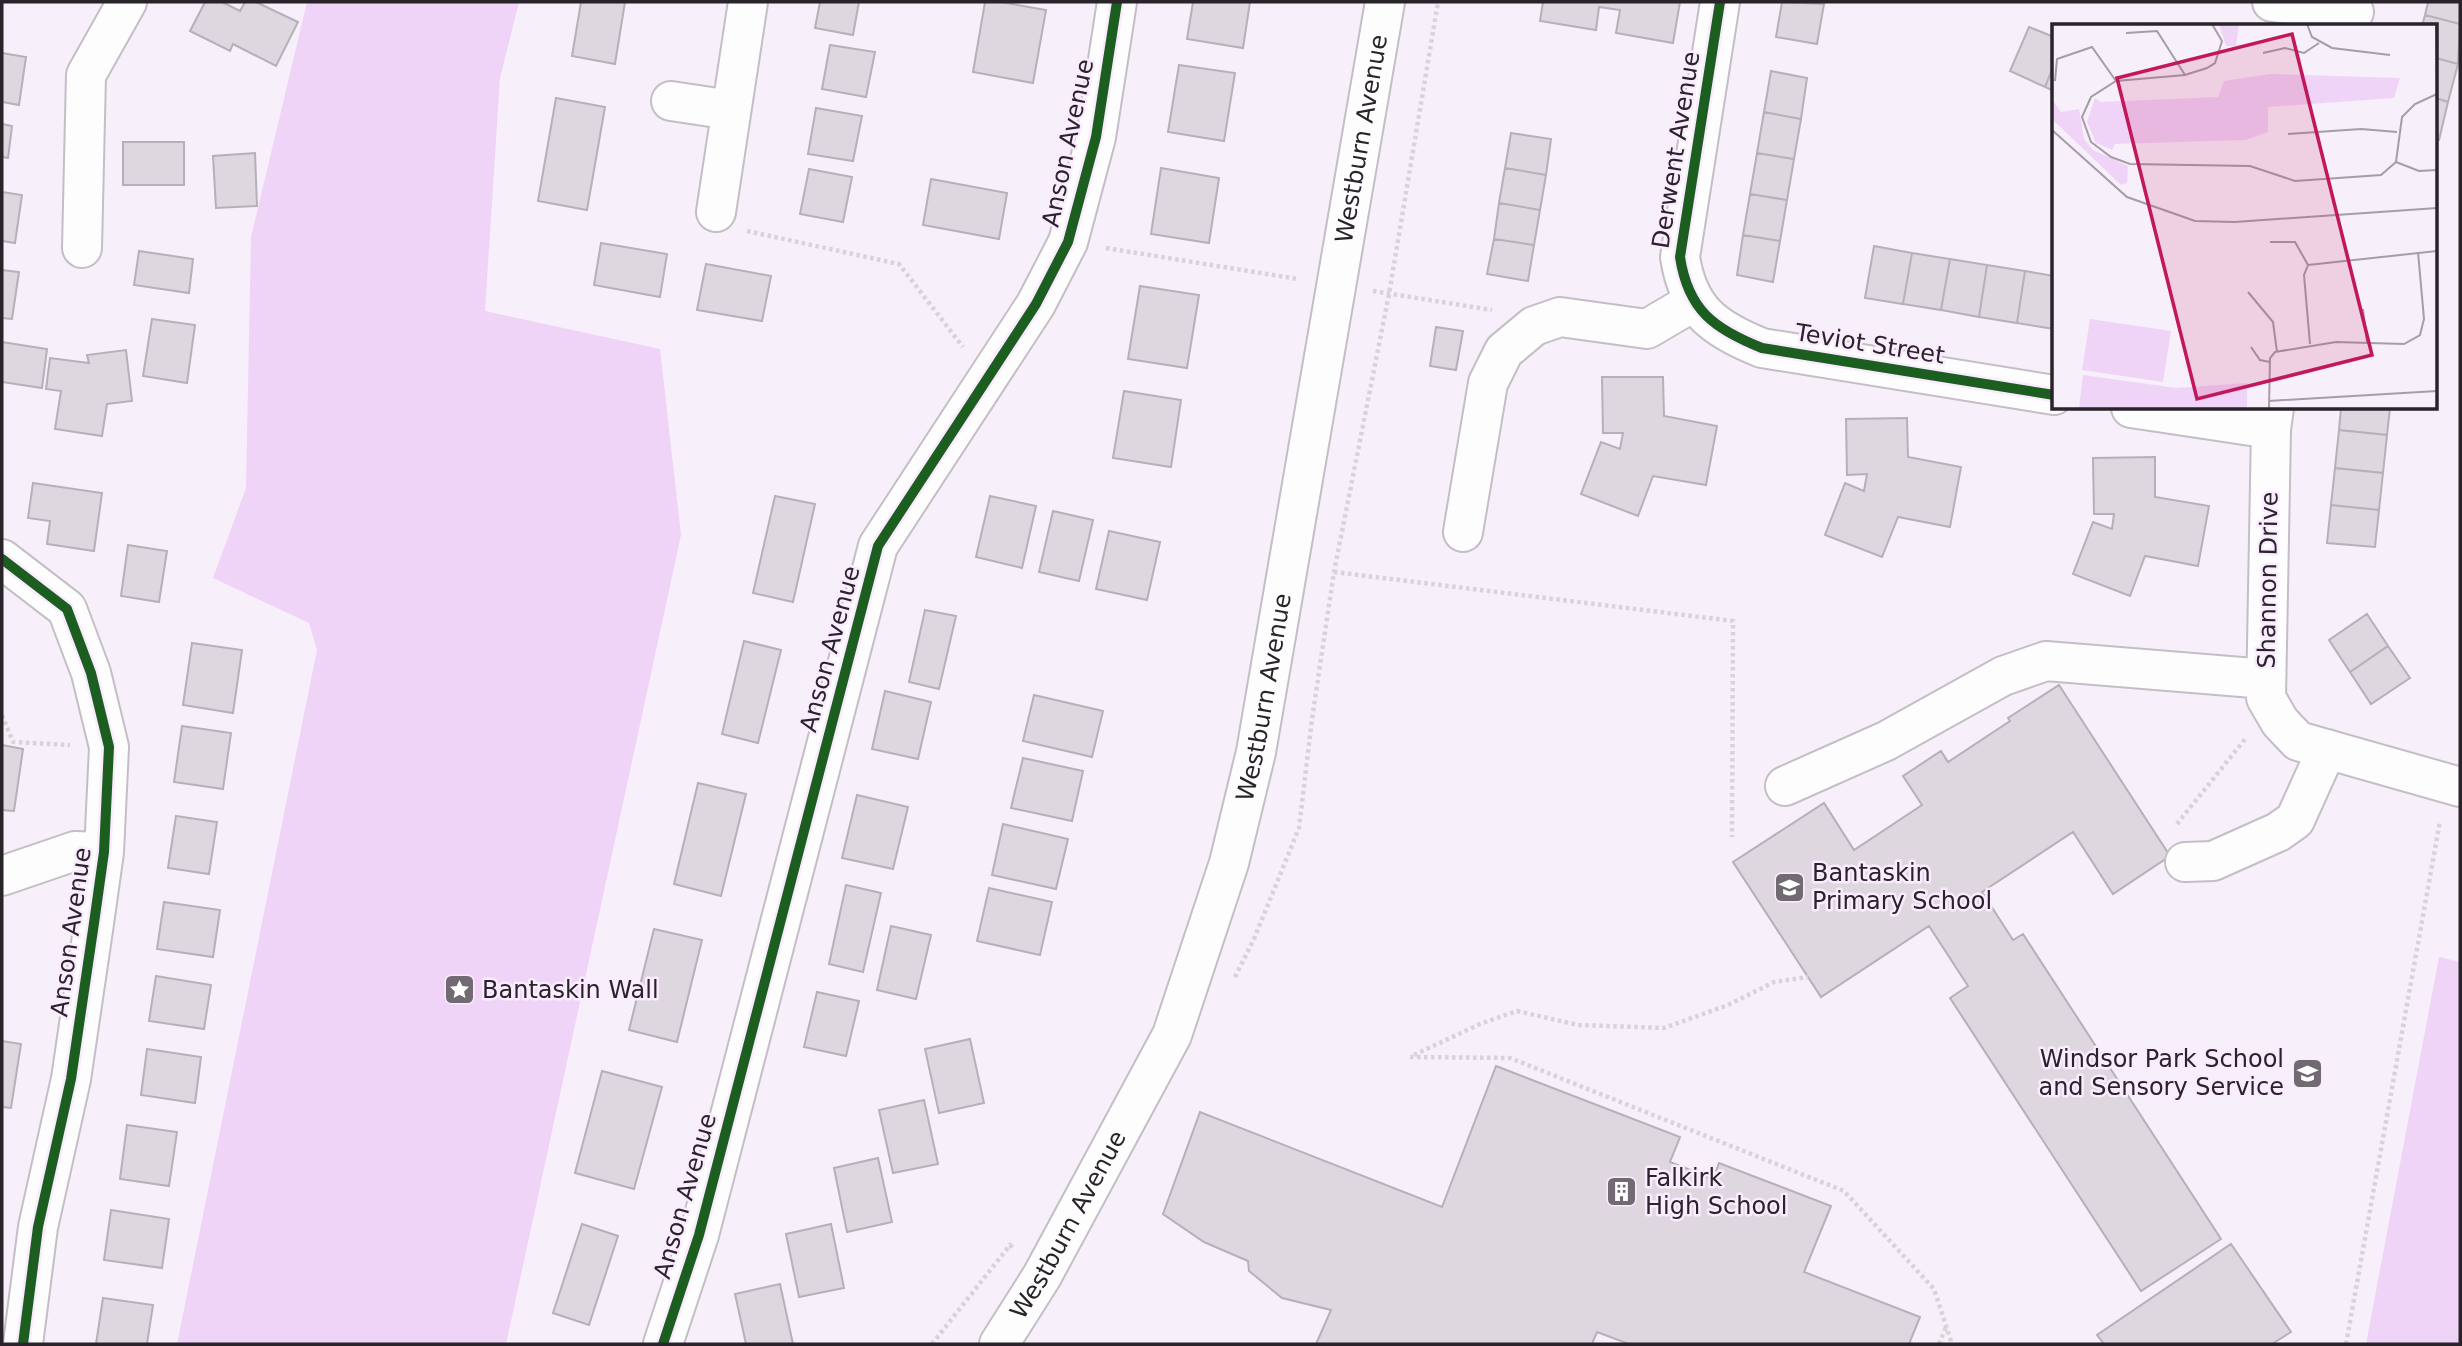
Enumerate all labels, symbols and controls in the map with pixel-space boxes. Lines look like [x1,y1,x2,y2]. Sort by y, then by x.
inset map [2052,24,2438,410]
street label: Westburn Avenue [1330,32,1393,245]
street label: Derwent Avenue [1647,50,1705,250]
street label: Anson Avenue [1037,57,1099,229]
street label: Teviot Street [1792,318,1947,370]
street label: Shannon Drive [2252,491,2284,669]
street label: Anson Avenue [794,563,866,735]
street label: Westburn Avenue [1231,591,1297,804]
street label: Anson Avenue [45,845,97,1019]
place label: Bantaskin Primary School [1812,859,1992,915]
school or university icon: Bantaskin Primary School [1772,870,1806,904]
place icon: Bantaskin Wall [442,973,476,1007]
place label: Bantaskin Wall [482,976,659,1004]
place label: Windsor Park School and Sensory Service [2038,1045,2284,1101]
school or university icon: Windsor Park School and Sensory Service [2290,1056,2324,1090]
street label: Anson Avenue [648,1110,722,1282]
street label: Westburn Avenue [1005,1126,1132,1324]
place label: Falkirk High School [1645,1164,1787,1220]
building icon: Falkirk High School [1605,1175,1639,1209]

